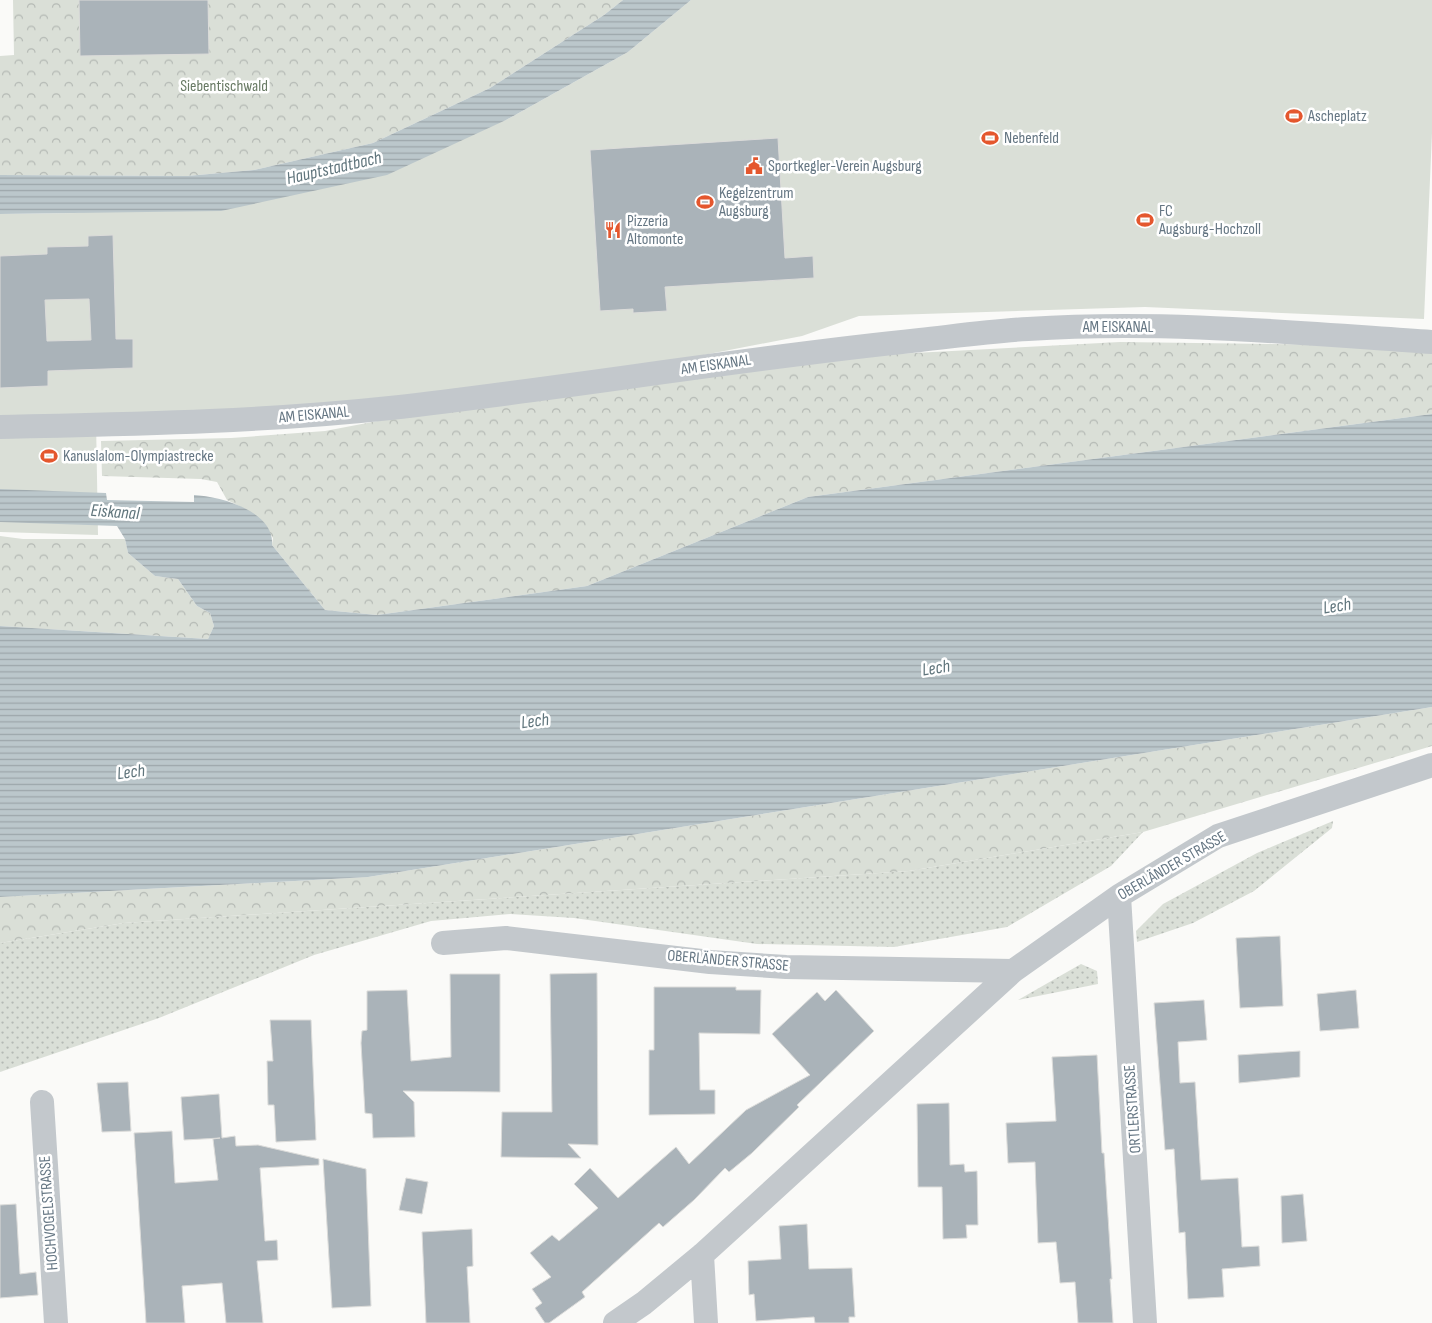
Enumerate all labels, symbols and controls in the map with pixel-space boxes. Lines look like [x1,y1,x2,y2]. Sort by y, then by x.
park label: Siebentischwald [180,77,268,96]
sports icon: Ascheplatz [1284,106,1304,126]
place label: Ascheplatz [1307,107,1367,126]
sports icon: Nebenfeld [980,128,1000,148]
place label: Nebenfeld [1004,129,1059,148]
water label: Hauptstadtbach [284,147,384,189]
public building icon: Sportkegler-Verein Augsburg [744,156,764,176]
place label: Sportkegler-Verein Augsburg [768,157,922,176]
place label: Kegelzentrum Augsburg [718,184,793,221]
sports icon: Kegelzentrum Augsburg [695,192,715,212]
place label: FC Augsburg-Hochzoll [1158,202,1261,239]
sports icon: FC Augsburg-Hochzoll [1135,210,1155,230]
place label: Pizzeria Altomonte [626,212,683,249]
restaurant icon: Pizzeria Altomonte [603,220,623,240]
street label: AM EISKANAL [1082,318,1153,337]
street label: AM EISKANAL [679,351,752,379]
street label: AM EISKANAL [277,402,350,428]
sports icon: Kanuslalom-Olympiastrecke [39,446,59,466]
place label: Kanuslalom-Olympiastrecke [63,447,214,466]
water label: Eiskanal [90,500,141,524]
water label: Lech [1322,593,1353,619]
water label: Lech [921,655,952,681]
water label: Lech [520,709,551,733]
water label: Lech [116,760,147,784]
street label: OBERLÄNDER STRASSE [1114,827,1230,905]
street label: OBERLÄNDER STRASSE [666,946,790,976]
street label: ORTLERSTRASSE [1120,1064,1146,1154]
street label: HOCHVOGELSTRASSE [36,1155,62,1271]

